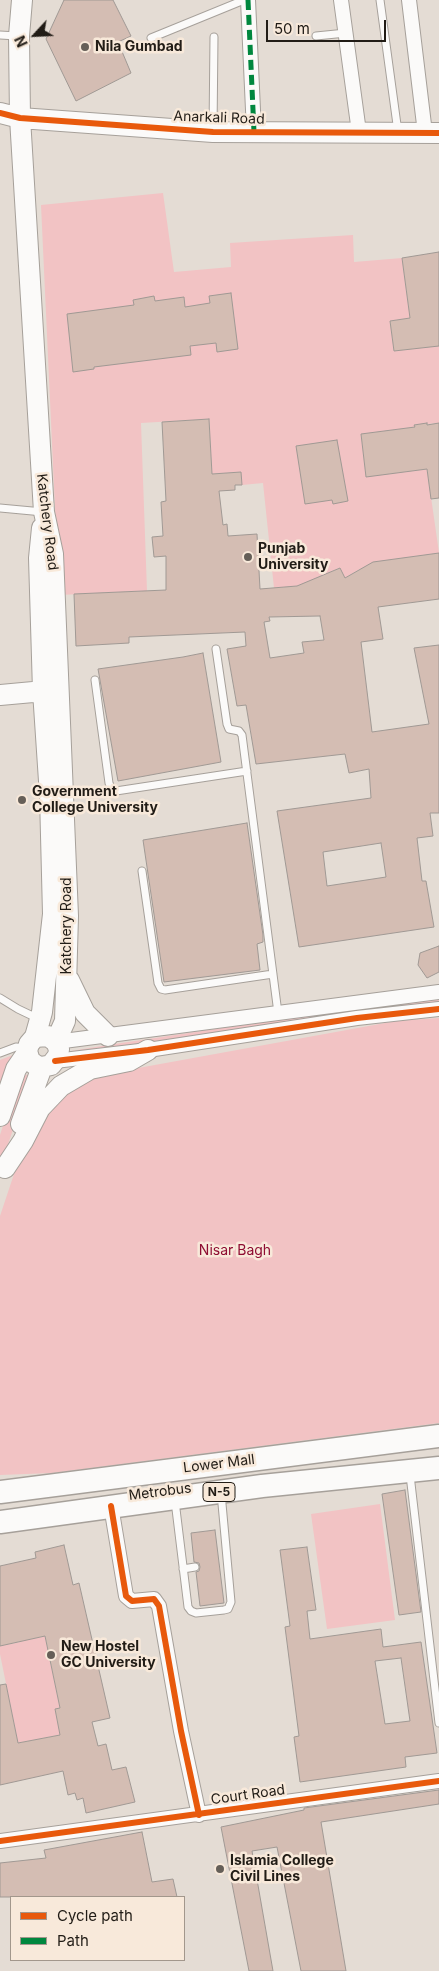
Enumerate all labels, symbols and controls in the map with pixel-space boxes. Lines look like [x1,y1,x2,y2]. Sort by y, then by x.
north arrow [10,10,60,60]
scale bar [269,10,389,42]
text: 50 m [274,19,310,38]
text: N [11,33,31,50]
place label: Nila Gumbad [95,39,183,55]
marker: Nila Gumbad [79,41,91,53]
street label: Anarkali Road [173,108,265,128]
street label: Katchery Road [33,473,61,571]
place label: Punjab University [258,541,328,574]
marker: Punjab University [242,551,254,563]
place label: Government College University [32,784,158,816]
marker: Government College University [16,794,28,806]
street label: Katchery Road [59,877,75,975]
park label: Nisar Bagh [199,1243,271,1259]
street label: Lower Mall [182,1451,256,1477]
street label: Metrobus [128,1480,192,1504]
road number: N-5 [203,1482,235,1501]
place label: New Hostel GC University [61,1639,156,1671]
marker: New Hostel GC University [45,1649,57,1661]
street label: Court Road [210,1781,286,1809]
place label: Islamia College Civil Lines [230,1853,334,1885]
marker: Islamia College Civil Lines [214,1863,226,1875]
legend [10,1896,185,1961]
text: Cycle path [57,1906,133,1925]
text: Path [57,1931,89,1950]

